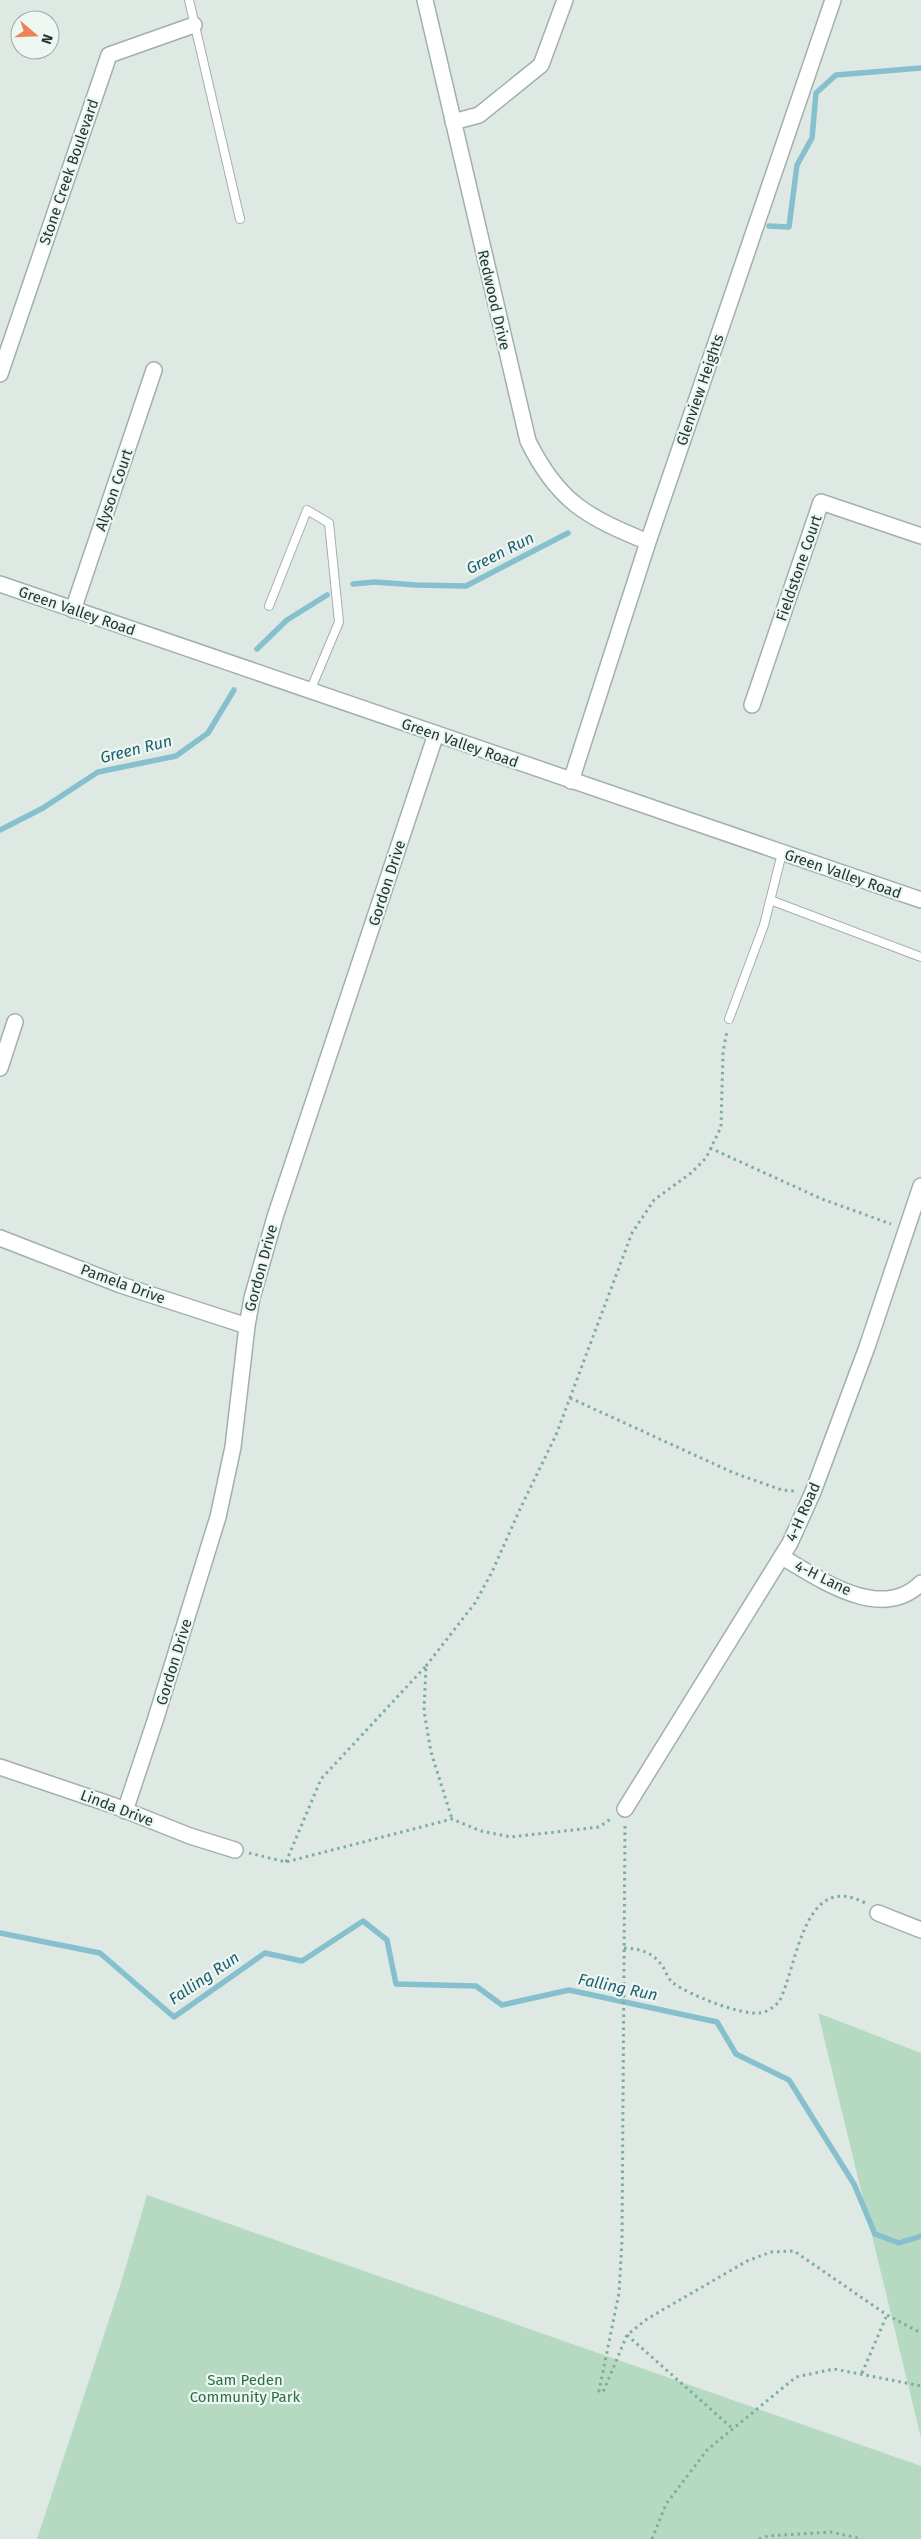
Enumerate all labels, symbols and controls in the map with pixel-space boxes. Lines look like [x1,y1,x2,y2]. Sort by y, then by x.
north arrow [10,10,60,60]
text: N [37,32,56,46]
street label: Stone Creek Boulevard [36,97,102,247]
street label: Redwood Drive [474,248,514,352]
street label: Glenview Heights [672,332,728,448]
street label: Alyson Court [92,446,137,533]
street label: Fieldstone Court [772,512,826,624]
water label: Green Run [463,528,537,578]
street label: Green Valley Road [16,583,138,639]
street label: Green Valley Road [399,715,521,771]
water label: Green Run [98,731,174,767]
street label: Gordon Drive [365,838,409,928]
street label: Green Valley Road [782,846,904,902]
street label: Gordon Drive [241,1223,281,1313]
street label: Pamela Drive [78,1260,168,1308]
street label: 4-H Road [782,1480,824,1544]
street label: 4-H Lane [792,1557,854,1599]
street label: Gordon Drive [152,1617,196,1707]
street label: Linda Drive [78,1786,156,1830]
water label: Falling Run [165,1948,243,2008]
water label: Falling Run [577,1969,659,2005]
park label: Sam Peden Community Park [190,2371,301,2406]

